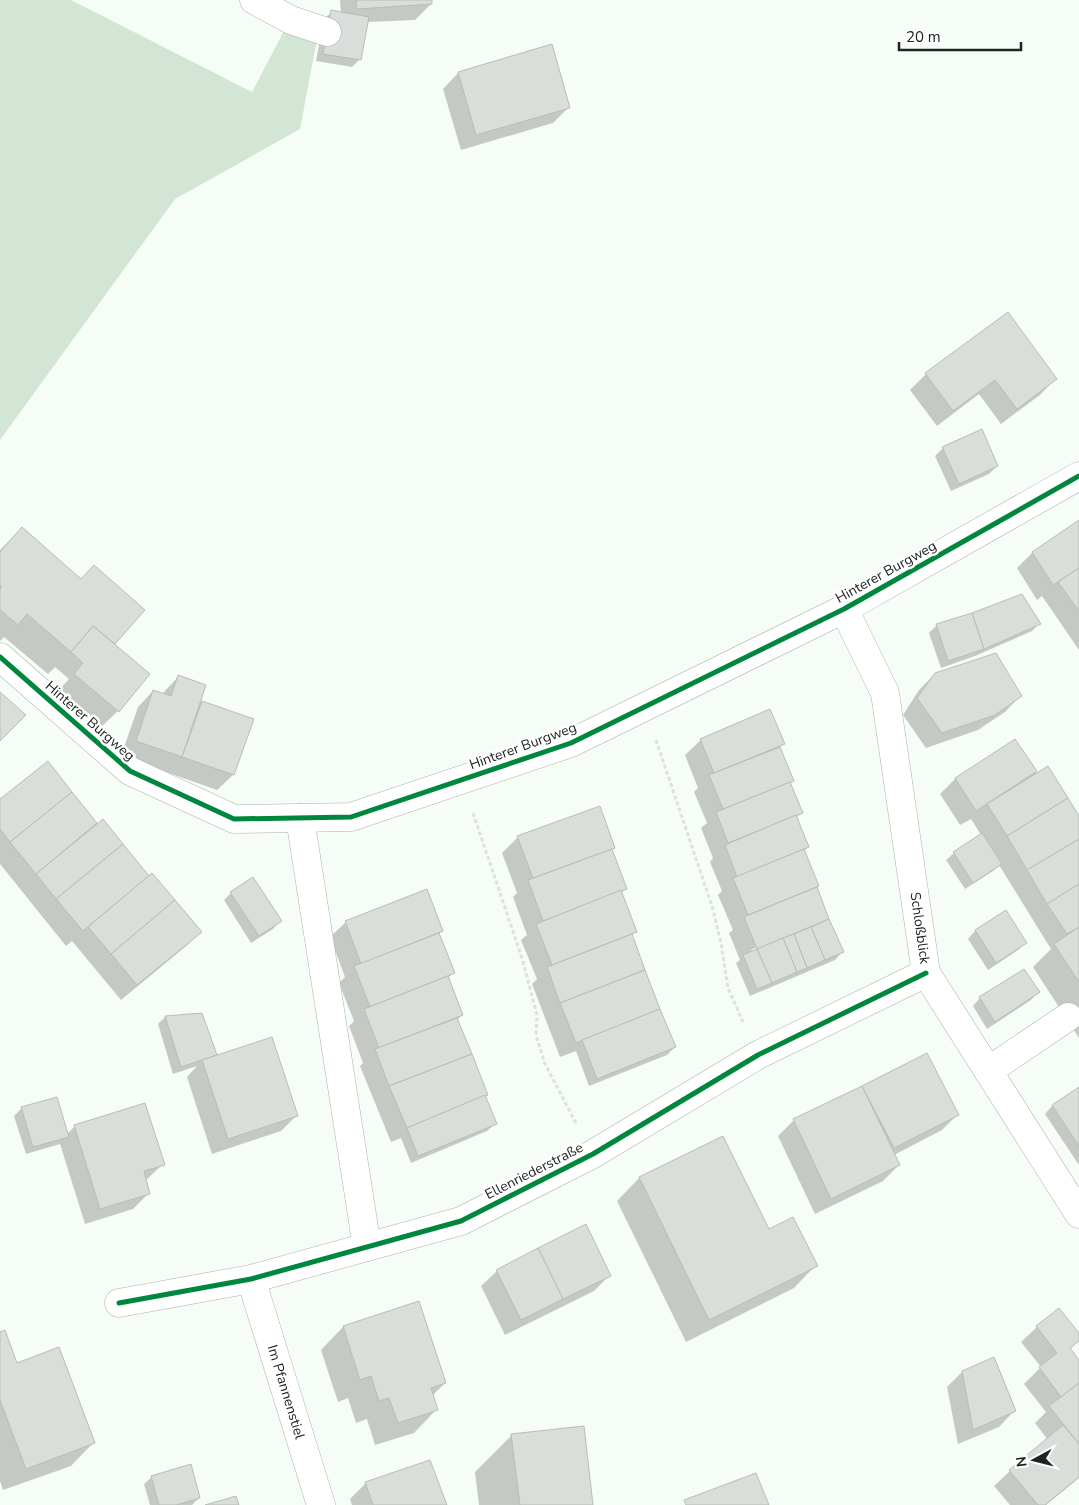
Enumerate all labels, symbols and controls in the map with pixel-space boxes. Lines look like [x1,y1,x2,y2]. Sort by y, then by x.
scale bar [899,20,1022,52]
text: 20 m [906,27,941,47]
street label: Hinterer Burgweg [832,536,940,608]
street label: Hinterer Burgweg [41,677,139,765]
street label: Hinterer Burgweg [467,718,579,774]
street label: Schloßblick [906,891,935,966]
street label: Ellenriederstraße [482,1138,586,1204]
street label: Im Pfannenstiel [263,1342,310,1442]
north arrow [1009,1435,1059,1485]
text: N [1012,1455,1032,1468]

